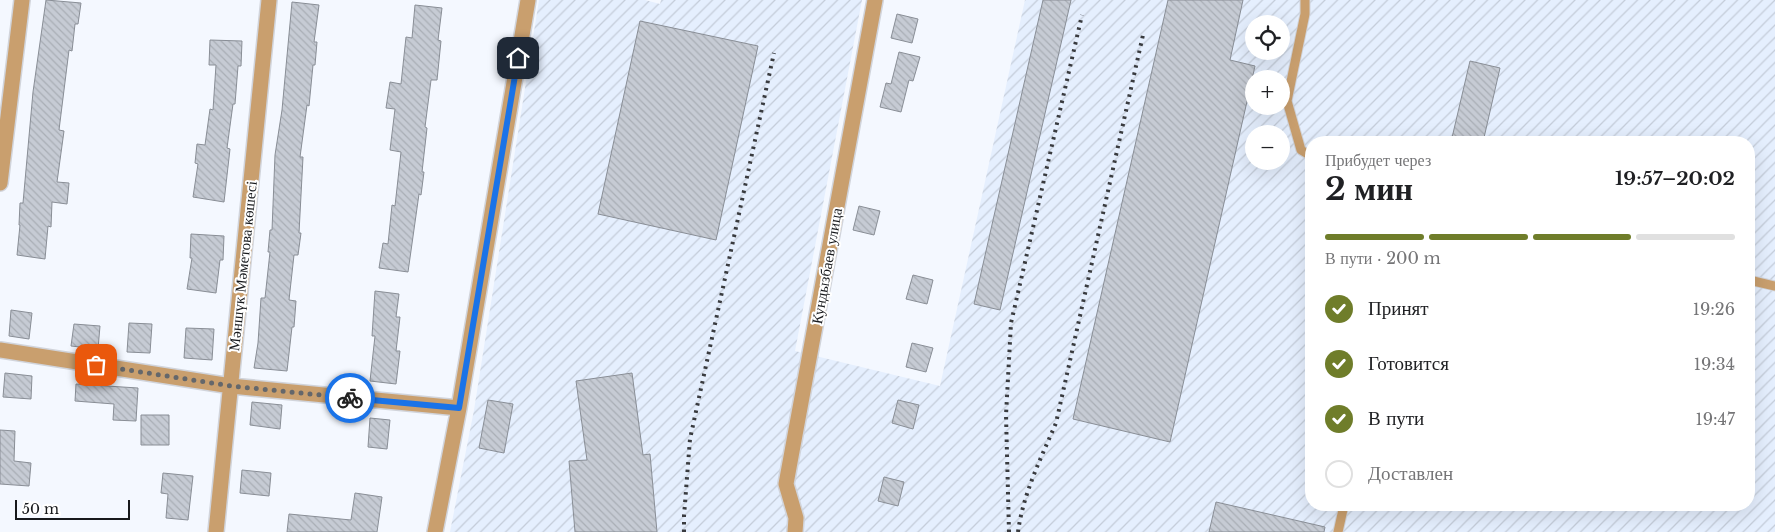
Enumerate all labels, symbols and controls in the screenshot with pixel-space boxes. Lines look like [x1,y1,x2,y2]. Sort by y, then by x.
map controls [1245,15,1290,170]
button: locate [1245,15,1290,60]
pin [497,37,539,79]
icon: home [504,44,532,72]
button: + [1245,70,1290,115]
button: − [1245,125,1290,170]
text: Прибудет через [1325,150,1431,170]
text: 19:57–20:02 [1615,167,1735,190]
text: 2 мин [1325,169,1413,209]
street label: Мәншүк Мәметова көшесі [224,180,261,352]
street label: Кундызбаев улица [807,206,846,325]
text: В пути · 200 m [1325,248,1441,268]
icon: check [1325,295,1353,323]
text: Принят [1368,297,1429,320]
text: 19:26 [1693,299,1735,319]
pin [75,344,117,386]
icon: check [1325,350,1353,378]
icon: bag [82,351,110,379]
text: Готовится [1368,352,1449,375]
text: 19:34 [1694,354,1735,374]
courier [325,373,375,423]
icon: bike [336,384,364,412]
icon: check [1325,405,1353,433]
text: В пути [1368,407,1424,430]
text: 19:47 [1696,409,1735,429]
text: Доставлен [1368,462,1453,485]
scale bar [15,497,130,520]
text: 50 m [22,500,59,518]

